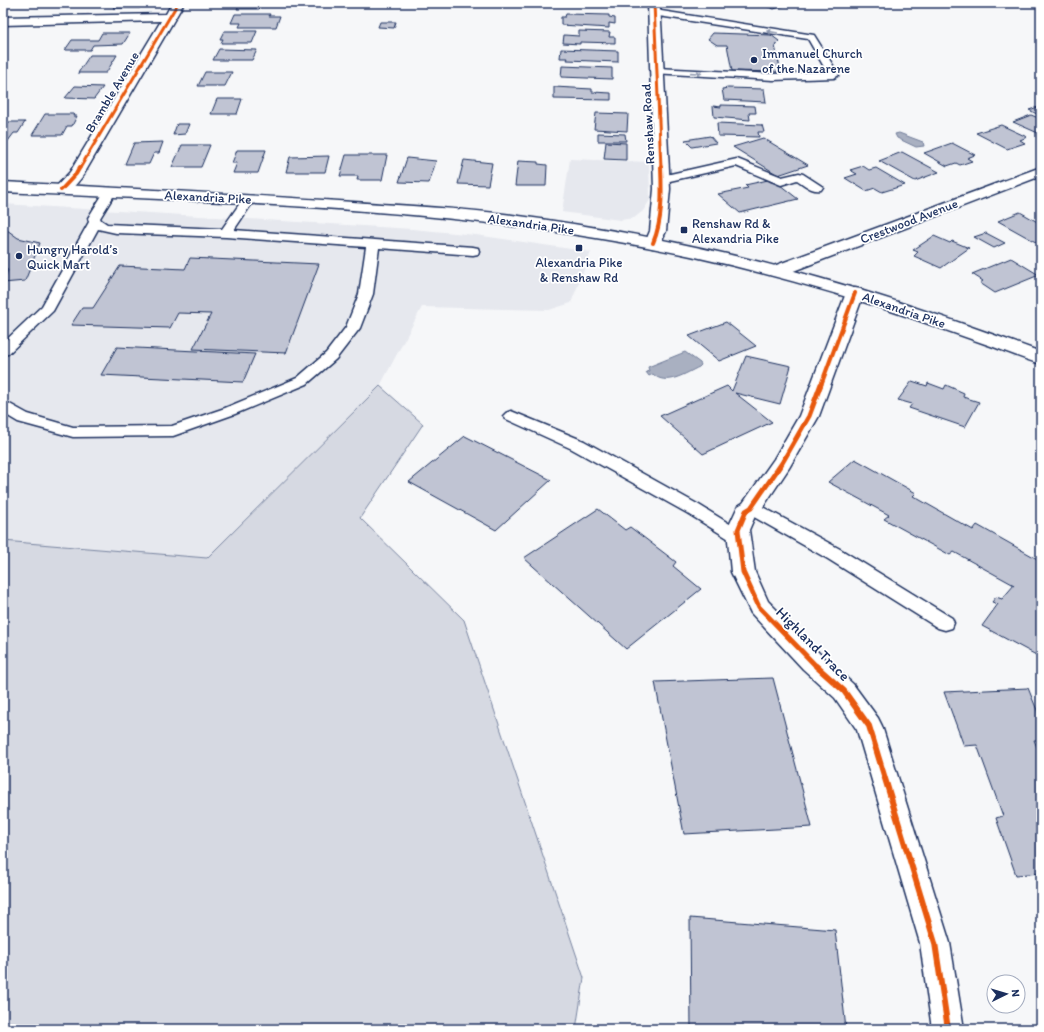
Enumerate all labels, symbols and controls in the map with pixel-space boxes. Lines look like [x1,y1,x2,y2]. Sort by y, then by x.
one-way arrow [766,28,778,34]
place label: Immanuel Church of the Nazarene [762,46,863,76]
street label: Bramble Avenue [82,49,142,135]
marker: Immanuel Church of the Nazarene [749,55,759,65]
one-way arrow [690,69,702,76]
street label: Renshaw Road [638,83,658,165]
street label: Alexandria Pike [164,187,252,207]
street label: Crestwood Avenue [858,195,960,247]
street label: Alexandria Pike [487,211,575,237]
place label: Renshaw Rd & Alexandria Pike [692,216,779,246]
marker: Renshaw Rd & Alexandria Pike [679,225,689,235]
place label: Hungry Harold’s Quick Mart [27,242,118,272]
marker: Alexandria Pike & Renshaw Rd [574,243,584,253]
marker: Hungry Harold’s Quick Mart [14,251,24,261]
place label: Alexandria Pike & Renshaw Rd [536,255,622,285]
street label: Alexandria Pike [860,289,948,331]
street label: Highland Trace [772,603,854,685]
north arrow [986,974,1026,1014]
text: N [1009,989,1022,997]

